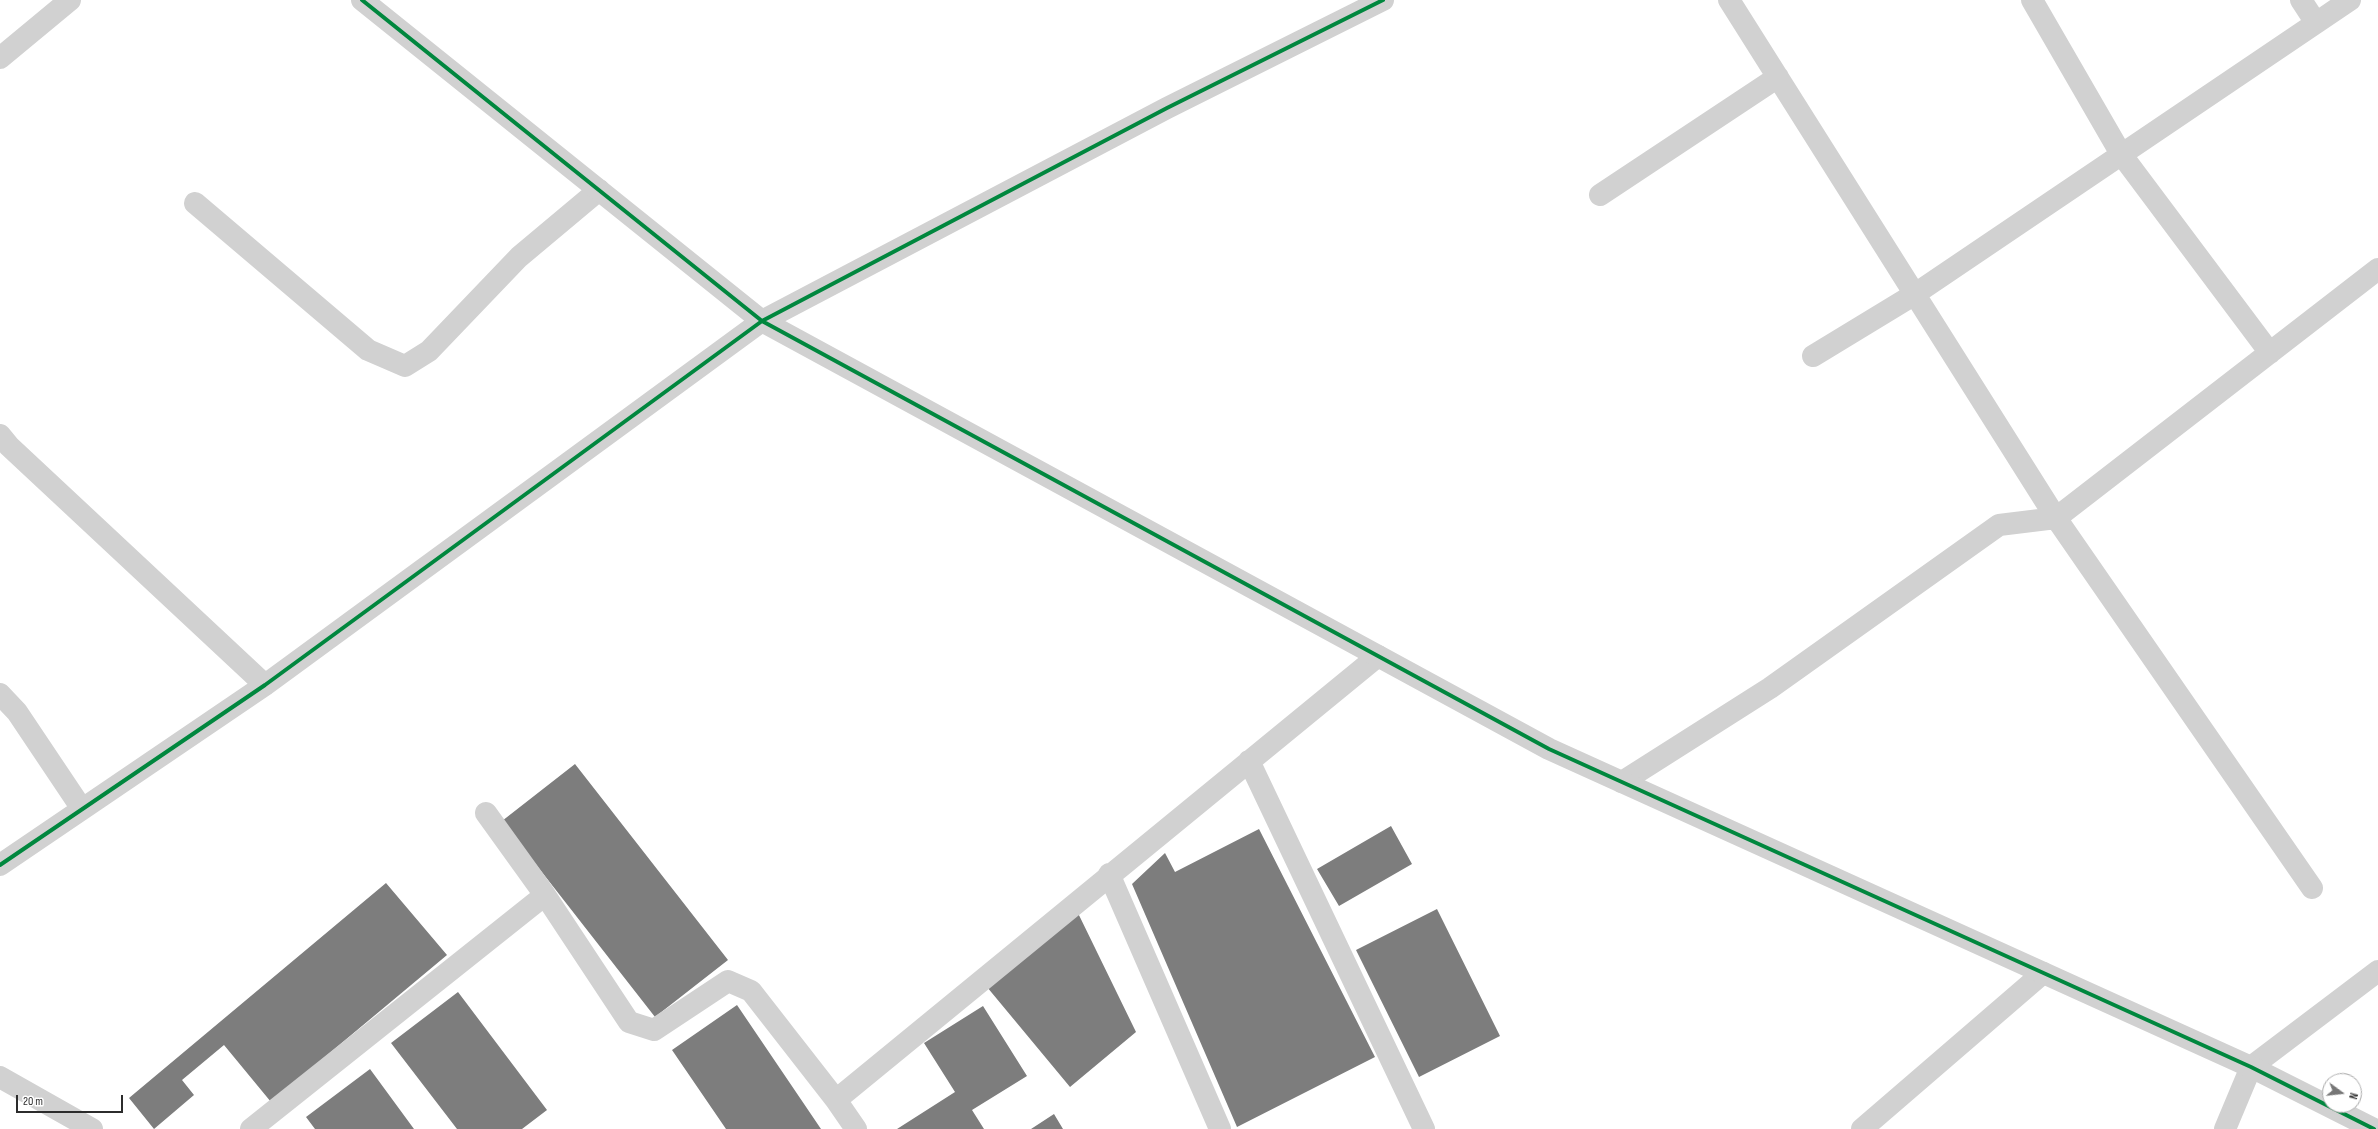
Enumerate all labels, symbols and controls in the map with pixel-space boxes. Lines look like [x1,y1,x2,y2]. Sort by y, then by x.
north arrow [2322,1073,2362,1113]
scale bar [18,1087,125,1113]
text: N [2346,1091,2360,1100]
text: 20 m [23,1094,43,1109]

